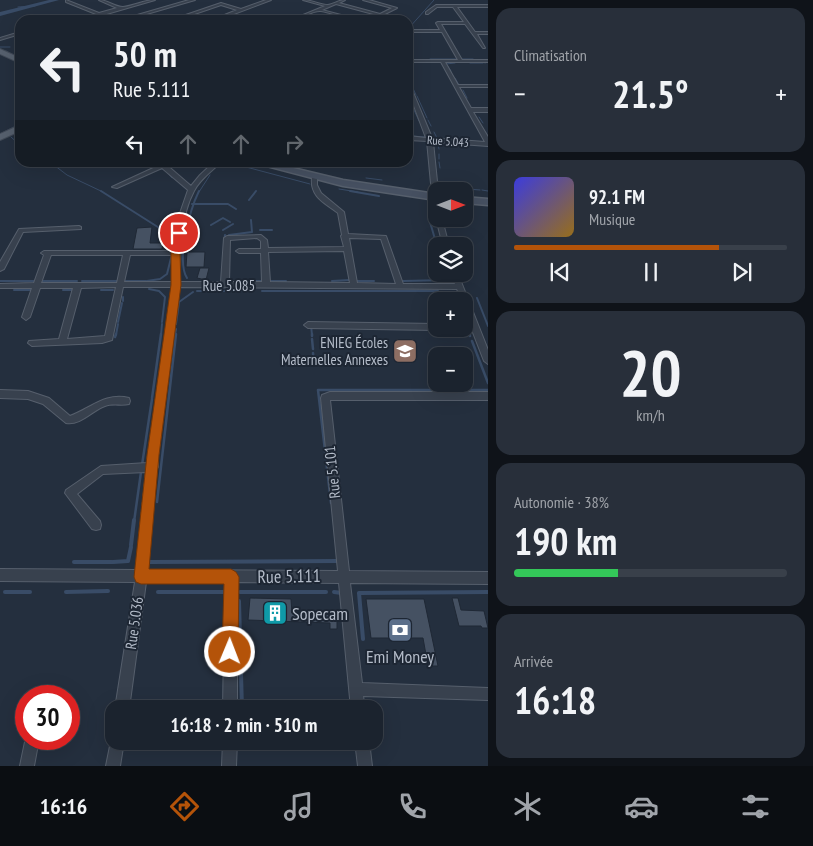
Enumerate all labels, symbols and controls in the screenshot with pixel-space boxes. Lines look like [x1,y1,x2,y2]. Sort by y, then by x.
text: 50 m [113,31,177,77]
icon: left [30,35,95,100]
text: Climatisation [514,45,587,65]
text: 21.5° [612,69,689,118]
text: Rue 5.111 [113,75,190,103]
text: − [514,75,526,112]
text: + [775,75,787,112]
icon: left [121,130,149,158]
icon: ahead [174,130,202,158]
icon: ahead [227,130,255,158]
icon: right [280,130,308,158]
street label: Rue 5.043 [426,132,470,150]
north arrow [428,182,472,228]
map controls [428,182,473,392]
text: 92.1 FM [589,185,645,209]
text: Musique [589,209,635,229]
pin [158,212,200,254]
icon: arrive [165,219,193,247]
button: layers [428,237,473,282]
icon: previous [546,258,574,286]
icon: pause [637,258,665,286]
icon: next [728,258,756,286]
street label: Rue 5.085 [203,276,255,295]
button: + [428,292,473,337]
text: 20 [619,330,682,414]
place label: ENIEG Écoles Maternelles Annexes [281,333,388,369]
school or university icon: ENIEG Écoles Maternelles Annexes [392,338,418,364]
button: − [428,347,473,392]
text: km/h [636,405,665,425]
street label: Rue 5.101 [320,445,344,499]
text: Autonomie · 38% [514,492,609,512]
text: 190 km [514,516,617,565]
street label: Rue 5.111 [257,564,321,588]
street label: Rue 5.036 [121,595,147,650]
building icon: Sopecam [262,600,288,626]
place label: Sopecam [292,602,348,625]
bank icon: Emi Money [387,617,413,643]
position arrow [203,625,255,677]
place label: Emi Money [366,645,434,668]
text: Arrivée [514,651,553,671]
text: 16:18 [514,675,596,724]
speed limit sign: 30 [15,685,80,750]
text: 16:18 · 2 min · 510 m [171,713,317,737]
icon: directions [167,789,202,824]
icon: music [281,789,316,824]
icon: phone [395,789,430,824]
icon: climate [510,789,545,824]
icon: car [624,789,659,824]
icon: filters [738,789,773,824]
text: 16:16 [40,792,87,820]

